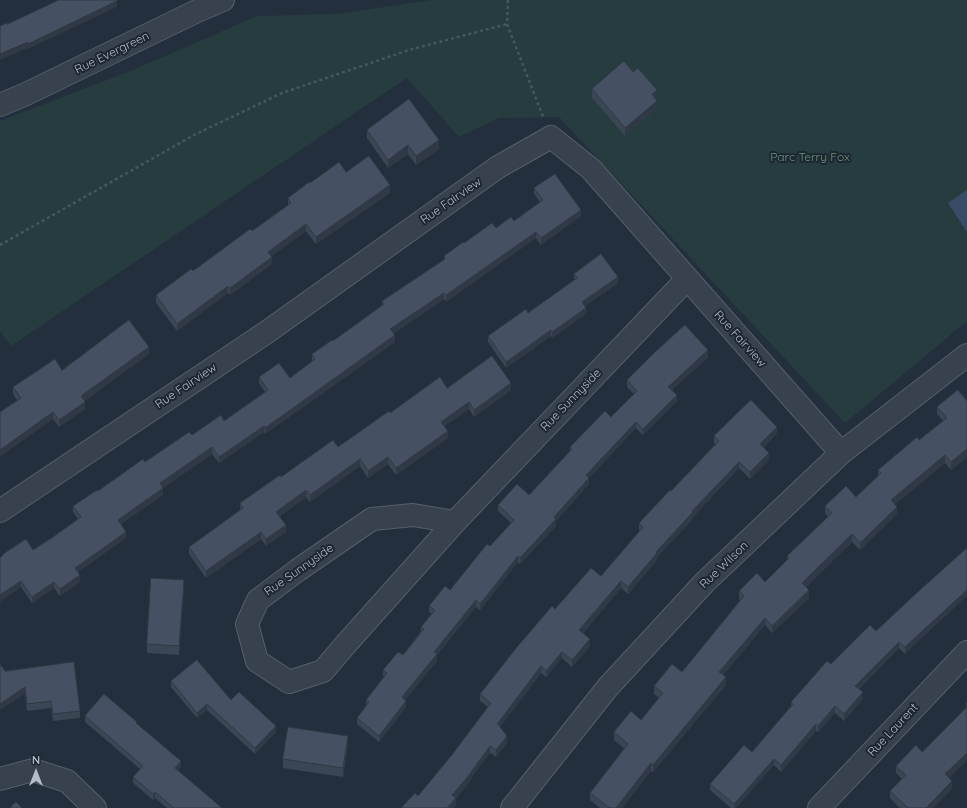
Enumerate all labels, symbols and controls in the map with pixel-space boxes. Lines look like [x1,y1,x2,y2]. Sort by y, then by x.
street label: Rue Evergreen [72,29,152,77]
park label: Parc Terry Fox [770,150,850,164]
street label: Rue Fairview [418,175,484,227]
street label: Rue Fairview [711,308,769,370]
street label: Rue Fairview [152,360,220,412]
street label: Rue Sunnyside [538,366,604,434]
street label: Rue Wilson [697,538,751,592]
street label: Rue Sunnyside [262,541,336,599]
street label: Rue Laurent [865,700,921,760]
north arrow [16,752,56,792]
text: N [32,753,40,767]

